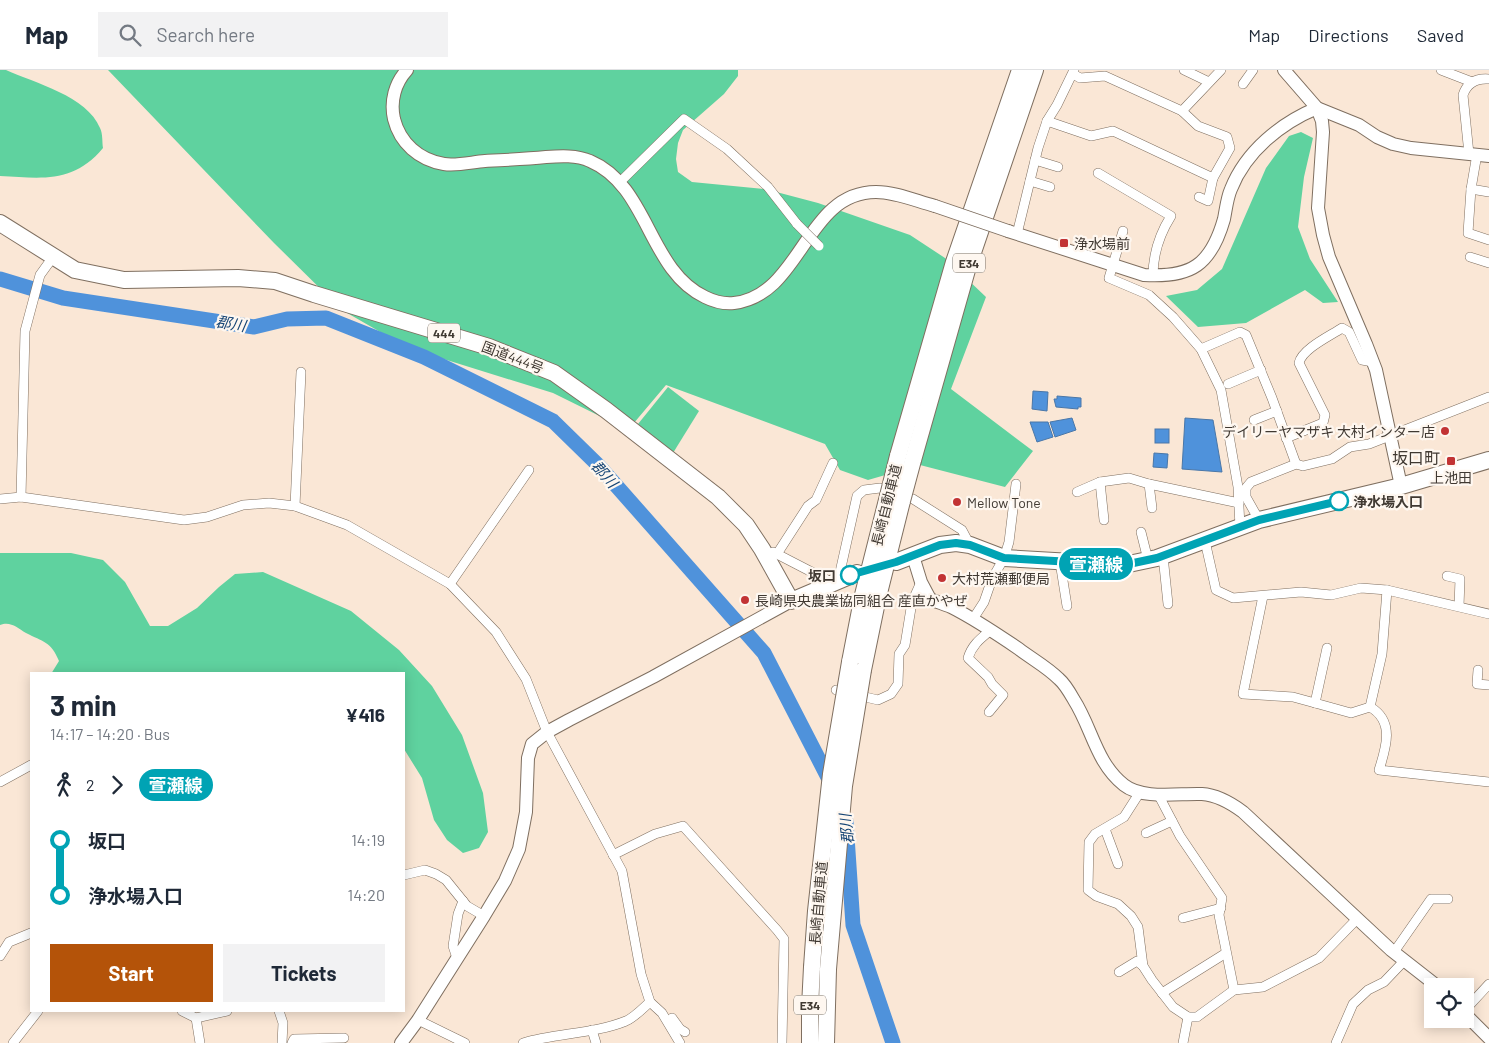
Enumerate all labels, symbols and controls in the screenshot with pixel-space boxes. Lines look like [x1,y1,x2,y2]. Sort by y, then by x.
search box [98,12,448,57]
text: Map [25,20,68,49]
icon: search [116,21,144,49]
text: Search here [156,23,255,46]
text: Map [1248,24,1280,46]
text: Directions [1308,24,1389,46]
text: Saved [1417,24,1464,46]
place label: 浄水場前 [1074,235,1130,252]
marker: 浄水場前 [1058,237,1070,249]
road number: E34 [953,254,985,272]
water label: 郡川 [215,312,249,335]
road number: 444 [428,324,460,342]
street label: 国道444号 [480,337,546,377]
place label: デイリーヤマザキ 大村インター店 [1222,423,1435,440]
marker: デイリーヤマザキ 大村インター店 [1439,425,1451,437]
district label: 坂口町 [1392,448,1440,467]
marker: 上池田 [1445,455,1457,467]
water label: 郡川 [588,457,623,493]
street label: 長崎自動車道 [868,462,904,548]
place label: 上池田 [1430,469,1472,486]
marker: 浄水場入口 [1329,491,1349,511]
place label: 浄水場入口 [1353,493,1423,510]
place label: Mellow Tone [967,494,1041,511]
marker: Mellow Tone [951,496,963,508]
line badge: 萱瀬線 [1067,548,1125,580]
text: 萱瀬線 [1069,553,1123,575]
marker: 坂口 [840,565,860,585]
place label: 坂口 [808,567,836,584]
place label: 大村荒瀬郵便局 [952,570,1050,587]
marker: 大村荒瀬郵便局 [936,572,948,584]
place label: 長崎県央農業協同組合 産直かやぜ [755,592,968,609]
marker: 長崎県央農業協同組合 産直かやぜ [739,594,751,606]
text: 3 min [50,688,117,722]
text: ¥416 [345,703,385,726]
text: 14:17 – 14:20 · Bus [50,724,170,743]
icon: walk [50,771,78,799]
icon: forward [103,771,131,799]
text: 萱瀬線 [149,774,203,796]
text: 2 [86,775,95,794]
water label: 郡川 [835,811,857,845]
text: 坂口 [88,829,126,852]
text: 14:19 [351,830,385,849]
street label: 長崎自動車道 [806,860,830,946]
text: 浄水場入口 [88,884,183,907]
text: 14:20 [348,885,385,904]
button: Start [50,944,213,1002]
button: Tickets [223,944,385,1002]
map controls [1424,978,1474,1028]
button: locate [1424,978,1474,1028]
road number: E34 [794,996,826,1014]

